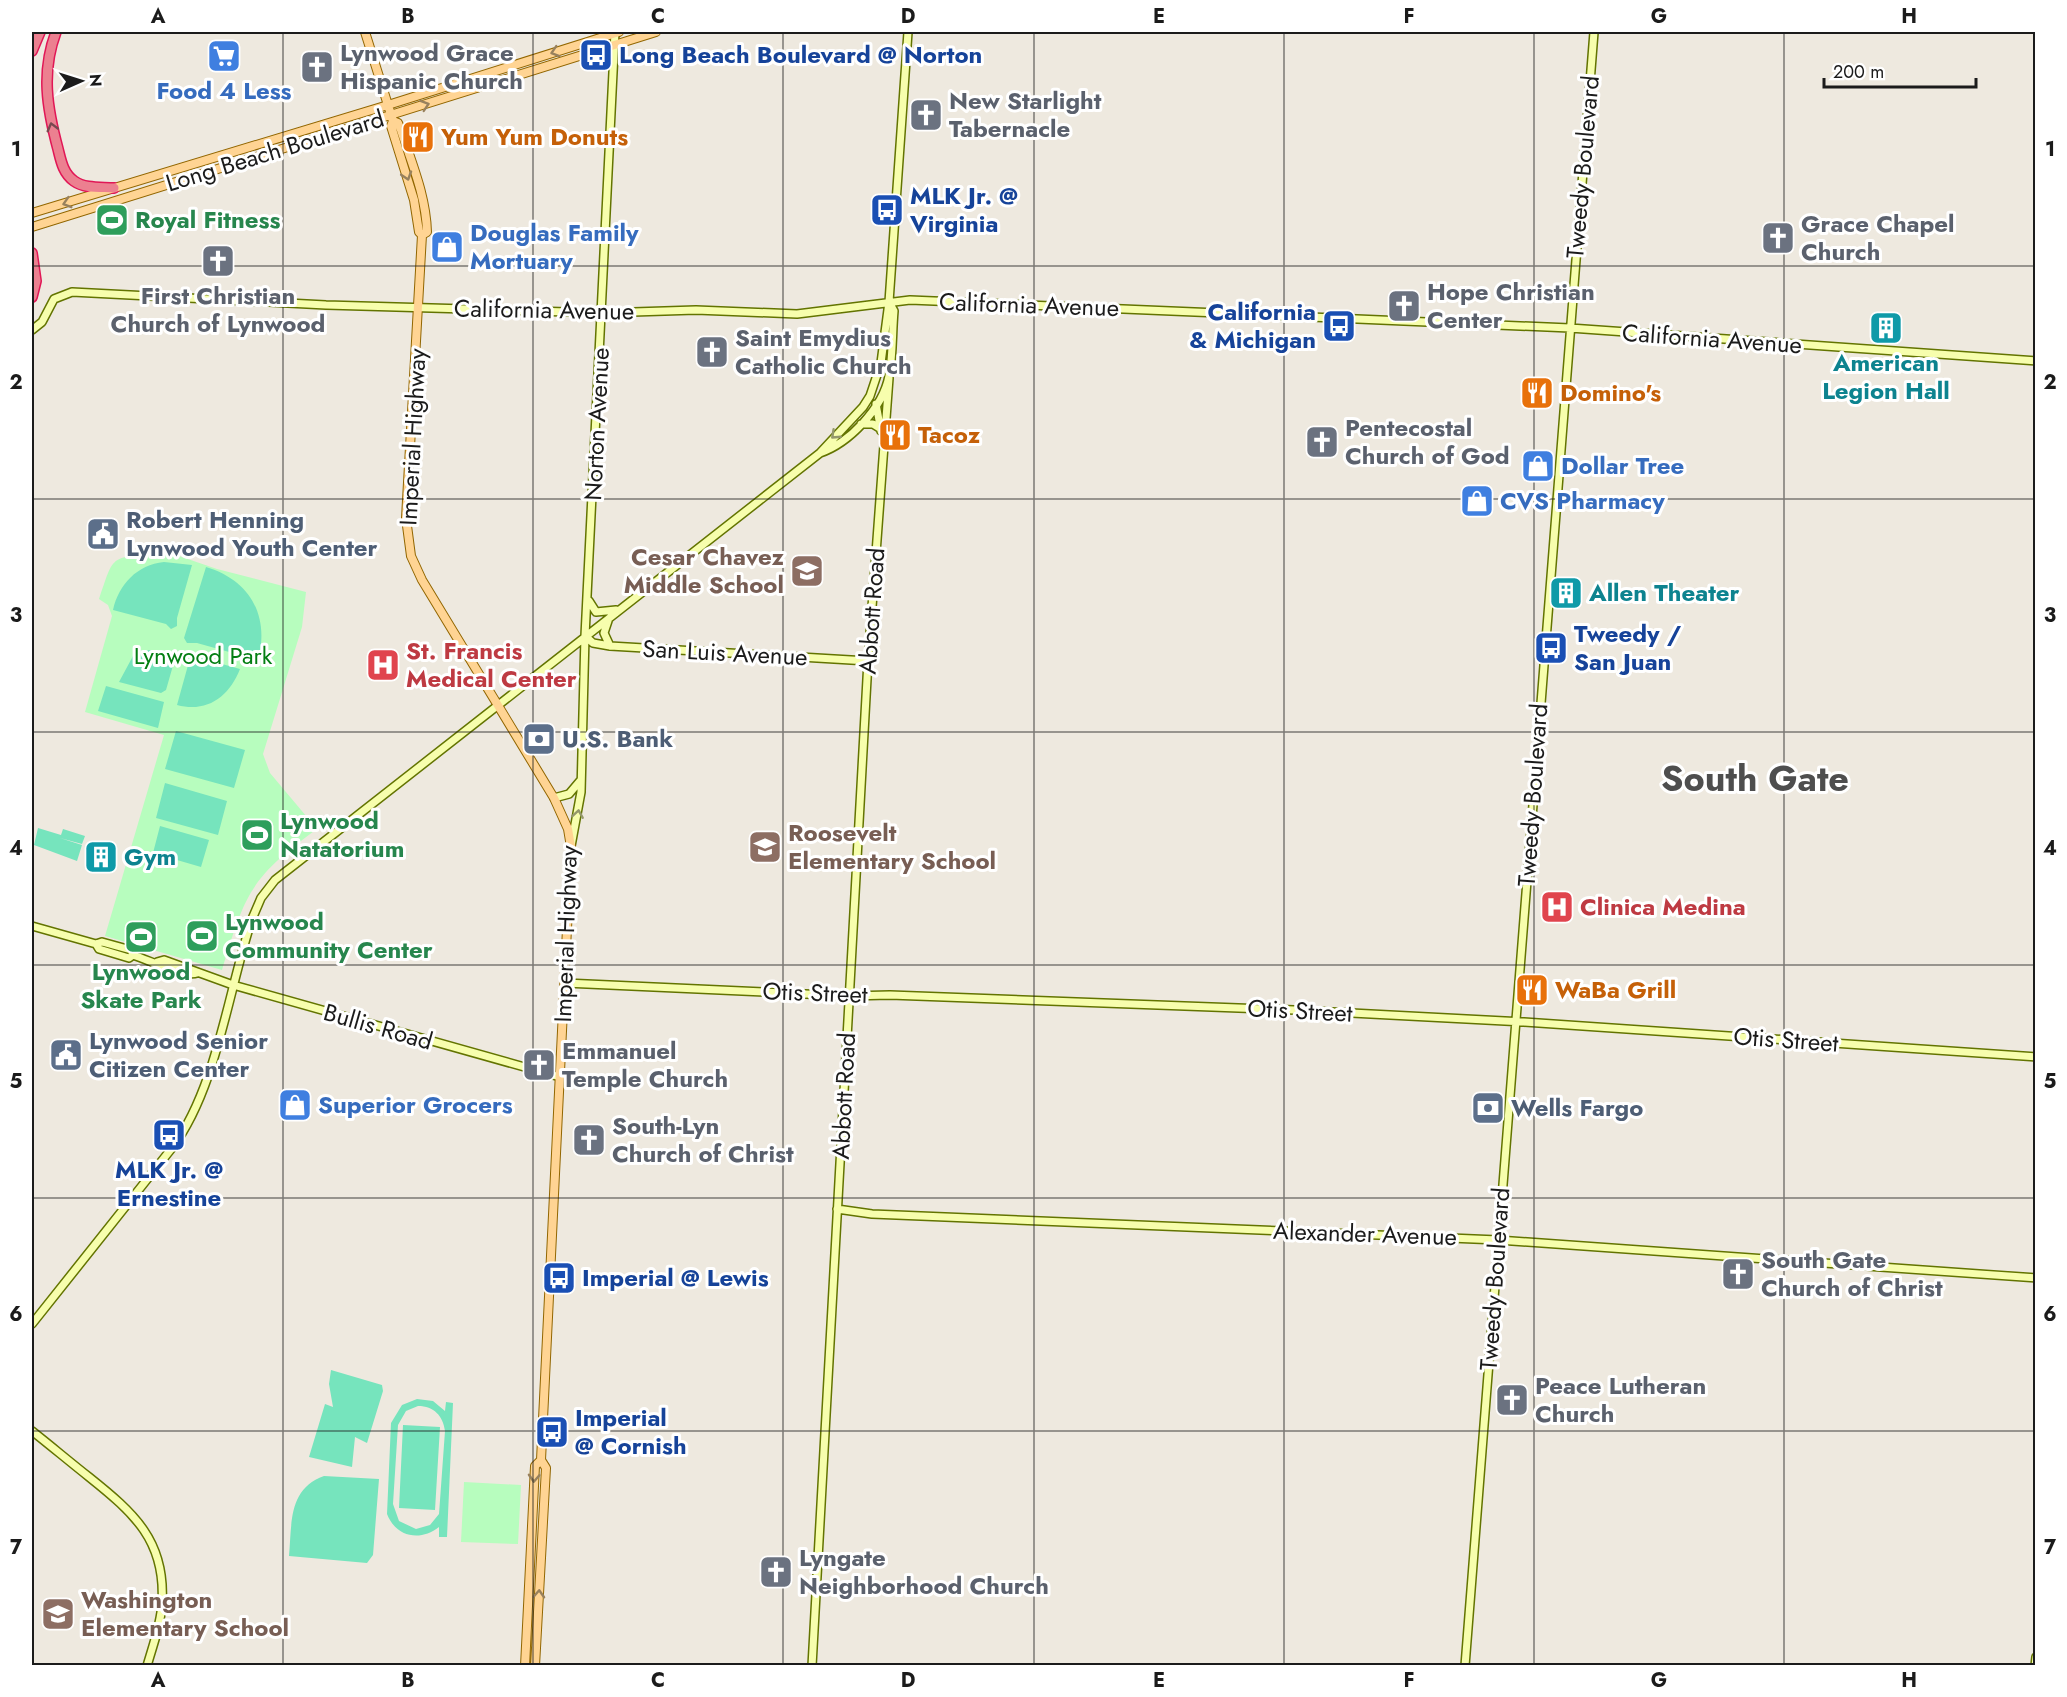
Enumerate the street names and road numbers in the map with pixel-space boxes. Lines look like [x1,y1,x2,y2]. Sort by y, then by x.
street label: Tweedy Boulevard [1557,74,1608,260]
street label: Long Beach Boulevard [161,101,388,200]
street label: California Avenue [938,284,1120,325]
street label: California Avenue [454,290,634,329]
street label: California Avenue [1621,315,1803,362]
street label: Norton Avenue [575,346,618,501]
street label: Imperial Highway [390,347,435,526]
street label: Abbott Road [850,547,893,675]
street label: San Luis Avenue [642,631,808,674]
street label: Tweedy Boulevard [1509,702,1556,888]
street label: Imperial Highway [545,844,586,1023]
street label: Otis Street [762,973,868,1012]
street label: Otis Street [1247,990,1354,1031]
street label: Bullis Road [320,994,437,1059]
street label: Otis Street [1732,1018,1840,1061]
street label: Abbott Road [823,1032,864,1160]
street label: Tweedy Boulevard [1471,1186,1518,1372]
street label: Alexander Avenue [1273,1213,1457,1254]

